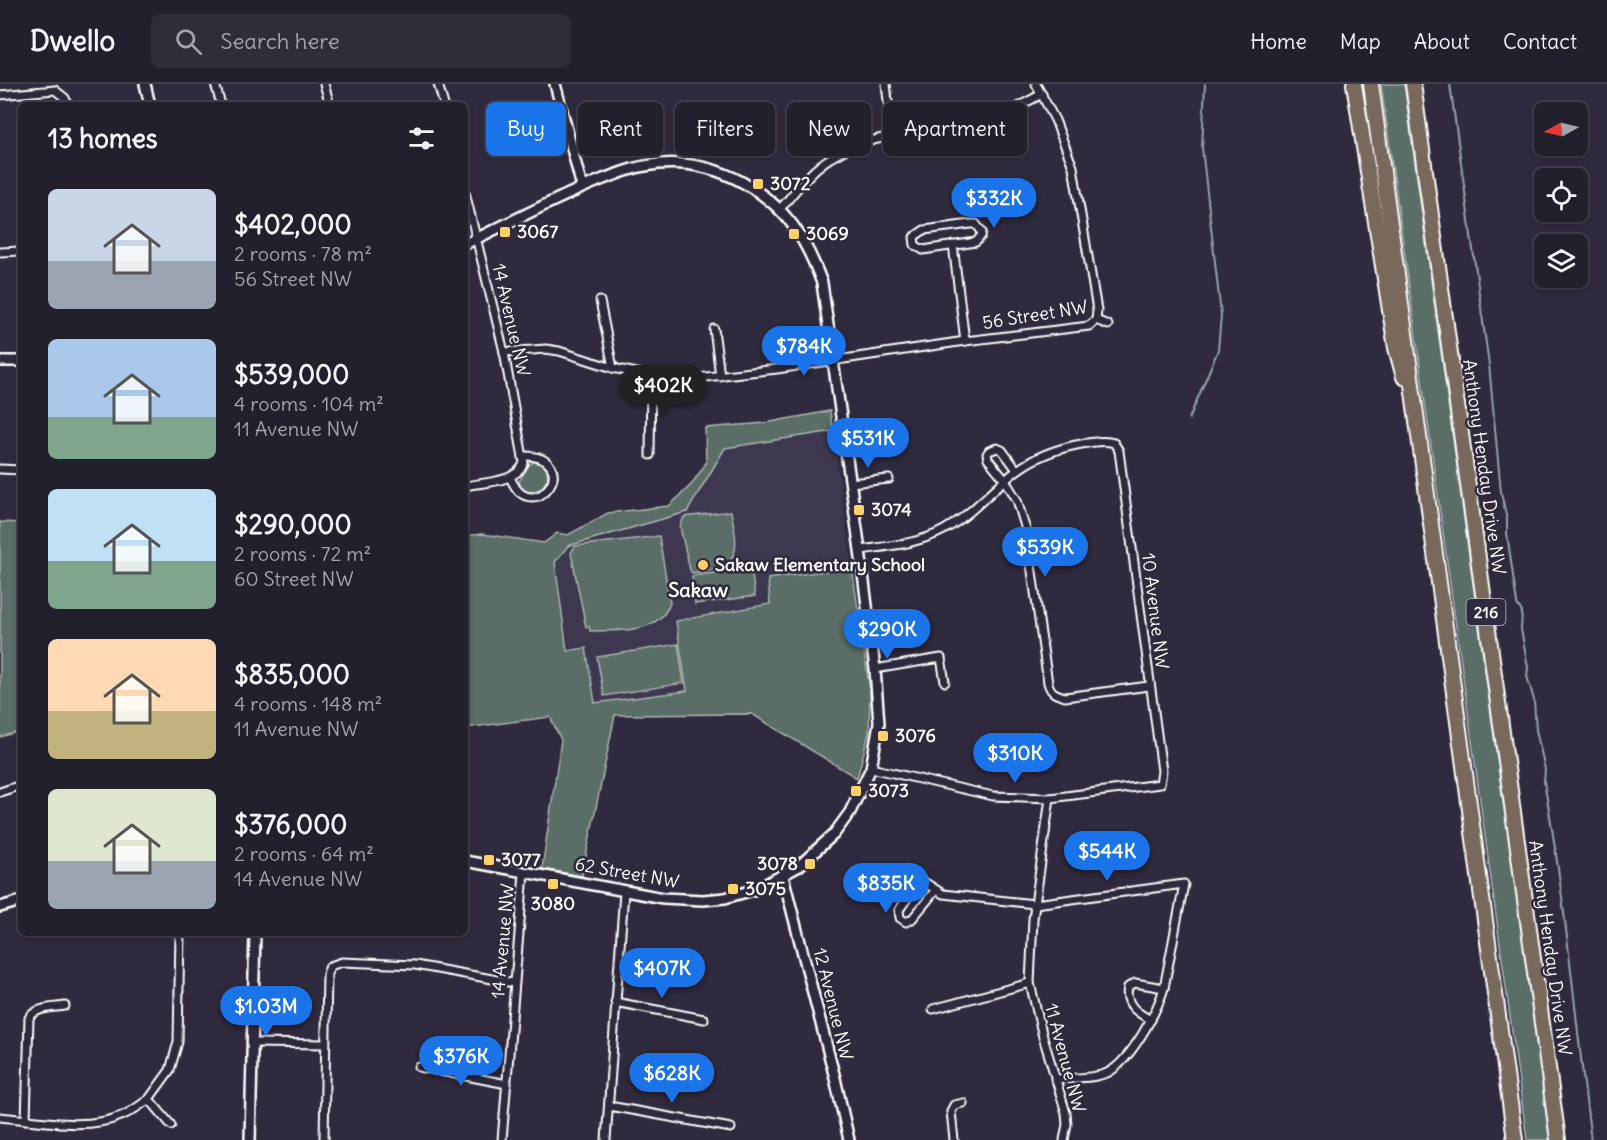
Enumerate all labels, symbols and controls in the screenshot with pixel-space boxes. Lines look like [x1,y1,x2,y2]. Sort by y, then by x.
search box [151,14,571,68]
text: Dwello [30,23,115,59]
icon: search [172,25,205,58]
text: Search here [220,27,340,55]
text: Home [1250,28,1307,55]
text: Map [1340,28,1381,55]
text: About [1414,28,1470,55]
text: Contact [1503,28,1577,55]
chip: Buy [486,102,566,156]
chip: Rent [578,102,663,156]
chip: Filters [675,102,775,156]
chip: New [787,102,871,156]
chip: Apartment [883,102,1027,156]
north arrow [1534,102,1588,156]
map controls [1534,102,1588,288]
text: 13 homes [48,122,158,155]
icon: filters [405,122,438,155]
button: locate [1534,168,1588,222]
place label: 3072 [770,172,811,195]
marker: 3072 [751,177,765,191]
pin: $332K [952,178,1036,229]
text: $332K [965,185,1023,210]
text: $402,000 [234,208,352,241]
icon: home [96,213,168,285]
place label: 3067 [517,220,558,243]
place label: 3069 [806,222,849,245]
marker: 3067 [498,225,512,239]
marker: 3069 [787,227,801,241]
button: layers [1534,234,1588,288]
text: 2 rooms · 78 m² [234,241,372,266]
street label: 14 Avenue NW [487,261,536,379]
text: 56 Street NW [234,266,352,291]
street label: 56 Street NW [981,295,1089,334]
pin: $784K [762,326,846,377]
text: $784K [776,333,832,358]
text: $539,000 [234,358,349,391]
street label: Anthony Henday Drive NW [1458,358,1511,576]
icon: home [96,363,168,435]
pin: $402K [621,365,705,416]
text: $402K [633,372,693,397]
text: 4 rooms · 104 m² [234,391,384,416]
text: 11 Avenue NW [234,416,358,441]
pin: $531K [826,418,910,469]
text: $531K [841,425,895,450]
place label: 3074 [871,498,912,521]
marker: 3074 [852,503,866,517]
text: $290,000 [234,508,352,541]
icon: home [96,513,168,585]
pin: $539K [1003,527,1087,578]
text: $539K [1016,534,1074,559]
text: 2 rooms · 72 m² [234,541,371,566]
street label: 10 Avenue NW [1137,552,1174,670]
place label: Sakaw Elementary School [715,553,925,576]
marker: Sakaw Elementary School [696,558,710,572]
text: 60 Street NW [234,566,354,591]
district label: Sakaw [668,577,728,602]
road number: 216 [1466,599,1506,625]
pin: $290K [845,609,929,660]
text: $290K [857,616,917,641]
text: $835,000 [234,658,350,691]
icon: home [96,663,168,735]
text: 4 rooms · 148 m² [234,691,382,716]
text: 11 Avenue NW [234,716,358,741]
place label: 3076 [895,724,936,747]
marker: 3076 [876,729,890,743]
pin: $310K [973,733,1057,784]
text: $310K [987,740,1043,765]
place label: 3073 [868,779,909,802]
marker: 3073 [849,784,863,798]
text: $376,000 [234,808,347,841]
icon: home [96,813,168,885]
pin: $544K [1065,831,1149,882]
text: $544K [1078,838,1136,863]
street label: Anthony Henday Drive NW [1524,839,1577,1057]
text: 2 rooms · 64 m² [234,841,374,866]
place label: 3077 [501,848,541,871]
street label: 62 Street NW [573,852,681,893]
place label: 3078 [757,852,798,875]
marker: 3077 [482,853,496,867]
marker: 3078 [803,857,817,871]
pin: $835K [844,863,928,914]
text: 14 Avenue NW [234,866,362,891]
text: $835K [857,870,915,895]
marker: 3080 [546,877,560,891]
place label: 3075 [745,877,786,900]
marker: 3075 [726,882,740,896]
street label: 14 Avenue NW [486,883,519,999]
place label: 3080 [531,892,575,915]
street label: 12 Avenue NW [808,945,859,1062]
pin: $407K [620,948,704,999]
text: $407K [633,955,691,980]
pin: $1.03M [217,986,315,1037]
text: $1.03M [234,993,298,1018]
street label: 11 Avenue NW [1040,1001,1091,1115]
pin: $376K [419,1036,503,1087]
text: $376K [433,1043,489,1068]
pin: $628K [630,1053,714,1104]
text: $628K [643,1060,701,1085]

